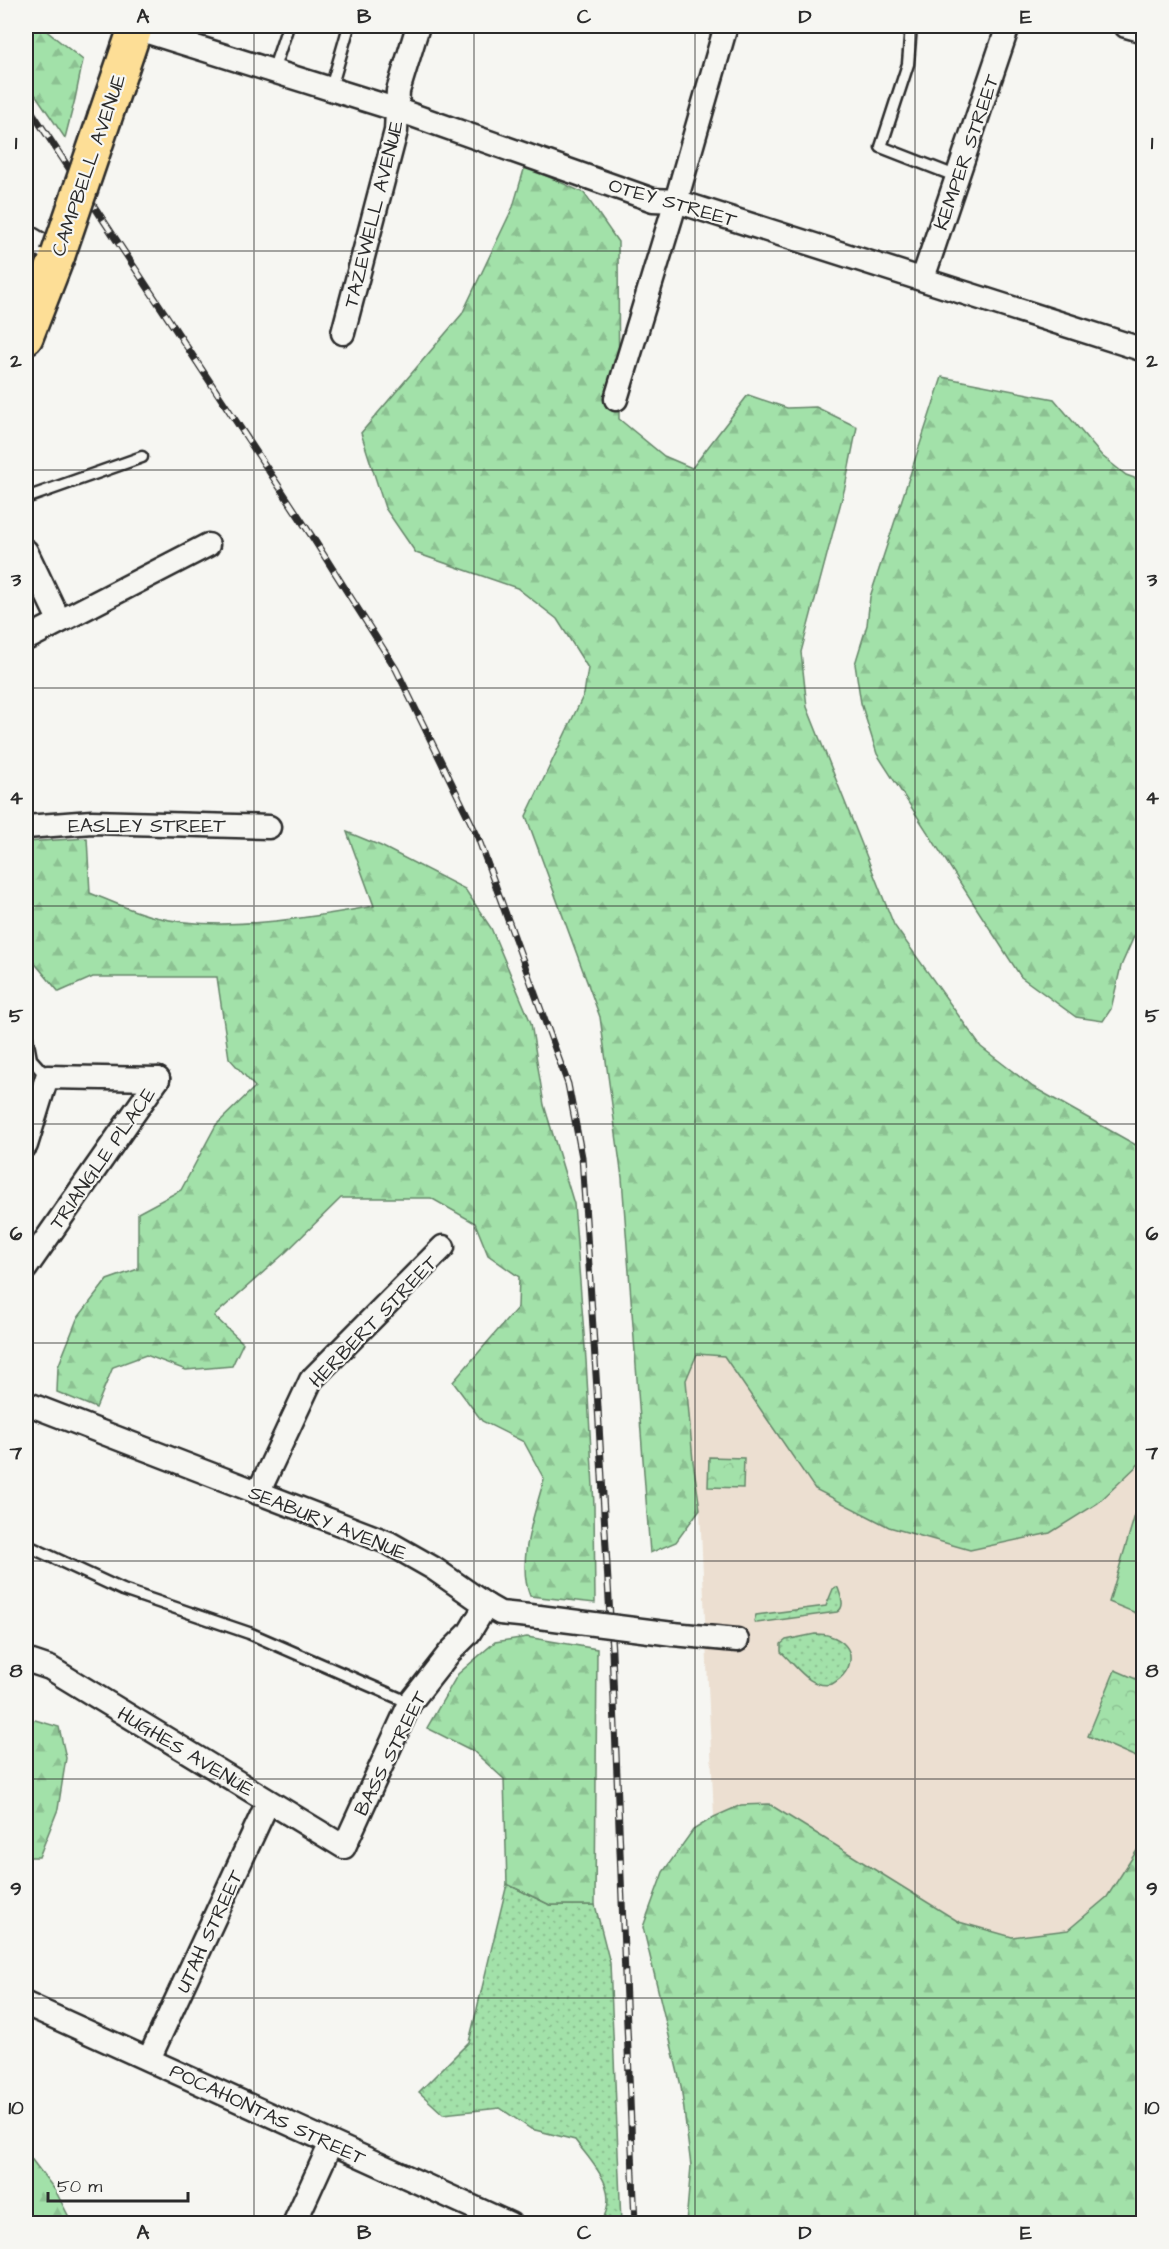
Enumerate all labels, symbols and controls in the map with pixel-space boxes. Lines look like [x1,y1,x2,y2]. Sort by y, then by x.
text: A [137,3,150,31]
text: B [357,3,372,31]
text: C [577,3,592,31]
text: D [799,3,812,31]
text: E [1020,3,1032,31]
street label: CAMPBELL AVENUE [45,70,133,260]
street label: KEMPER STREET [927,70,1007,234]
street label: TAZEWELL AVENUE [337,118,411,311]
text: 1 [15,129,18,157]
text: 1 [1151,129,1154,157]
street label: OTEY STREET [605,171,741,235]
text: 2 [9,347,22,375]
text: 2 [1145,347,1158,375]
text: 3 [10,566,22,594]
text: 3 [1146,566,1158,594]
text: 4 [9,784,23,812]
text: 4 [1145,784,1159,812]
street label: EASLEY STREET [68,812,226,840]
text: 5 [9,1002,24,1030]
text: 5 [1145,1002,1160,1030]
street label: TRIANGLE PLACE [43,1082,163,1235]
text: 6 [10,1220,23,1248]
text: 6 [1146,1220,1159,1248]
street label: HERBERT STREET [303,1249,445,1394]
text: 7 [9,1439,23,1467]
text: 7 [1145,1439,1159,1467]
street label: SEABURY AVENUE [244,1478,411,1568]
text: 8 [10,1657,23,1685]
text: 8 [1146,1657,1159,1685]
street label: BASS STREET [347,1686,435,1821]
street label: HUGHES AVENUE [112,1700,259,1804]
street label: UTAH STREET [169,1865,251,1997]
text: 9 [10,1875,22,1903]
text: 9 [1146,1875,1158,1903]
street label: POCAHONTAS STREET [165,2057,371,2173]
text: 10 [8,2094,24,2122]
text: 10 [1144,2094,1160,2122]
scale bar [48,2165,188,2203]
text: 50 m [57,2174,102,2199]
text: A [137,2219,150,2247]
text: B [357,2219,372,2247]
text: C [577,2219,592,2247]
text: D [799,2219,812,2247]
text: E [1020,2219,1032,2247]

